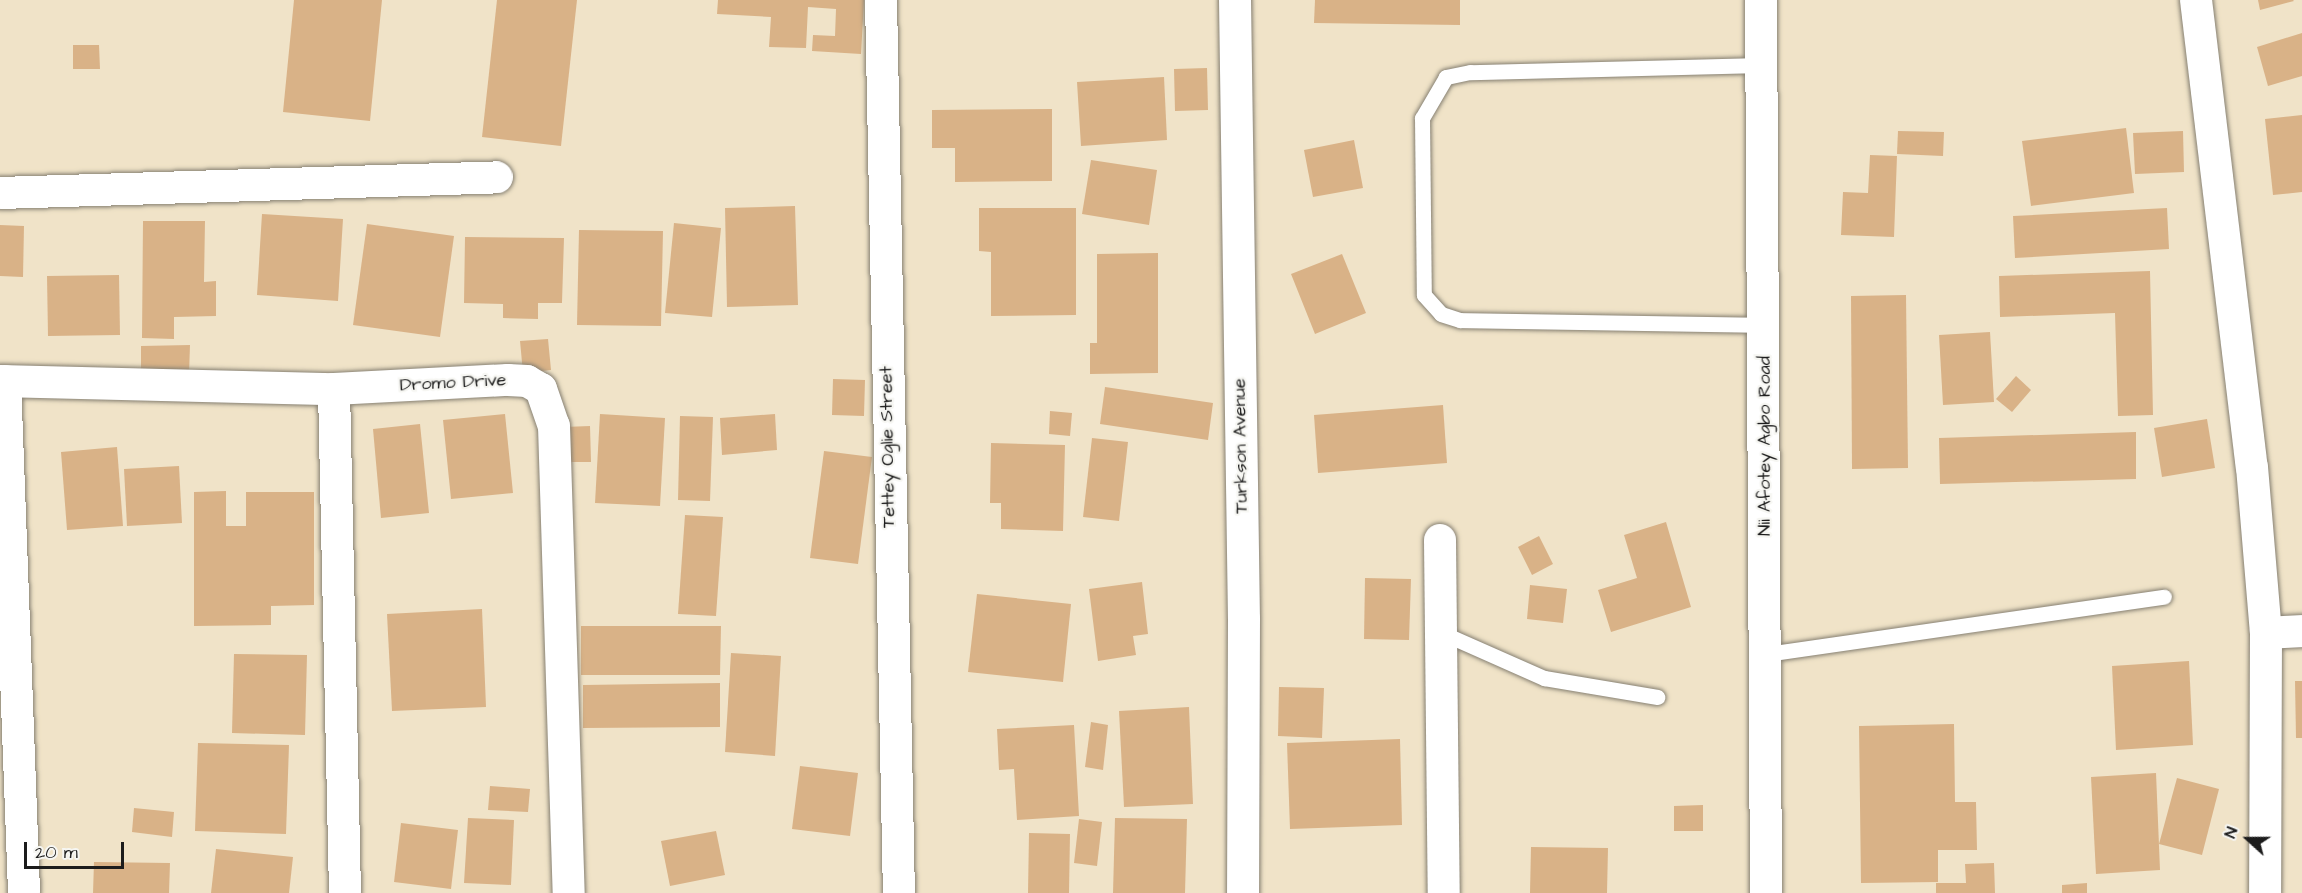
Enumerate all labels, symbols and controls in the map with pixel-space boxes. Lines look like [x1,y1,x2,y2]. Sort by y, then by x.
street label: Nii Afotey Agbo Road [1754,356,1776,536]
street label: Tettey Oglie Street [876,366,900,528]
street label: Dromo Drive [399,369,507,397]
street label: Turkson Avenue [1229,378,1253,514]
north arrow [2218,809,2278,869]
text: N [2219,824,2243,841]
scale bar [27,830,128,868]
text: 20 m [35,840,78,865]

